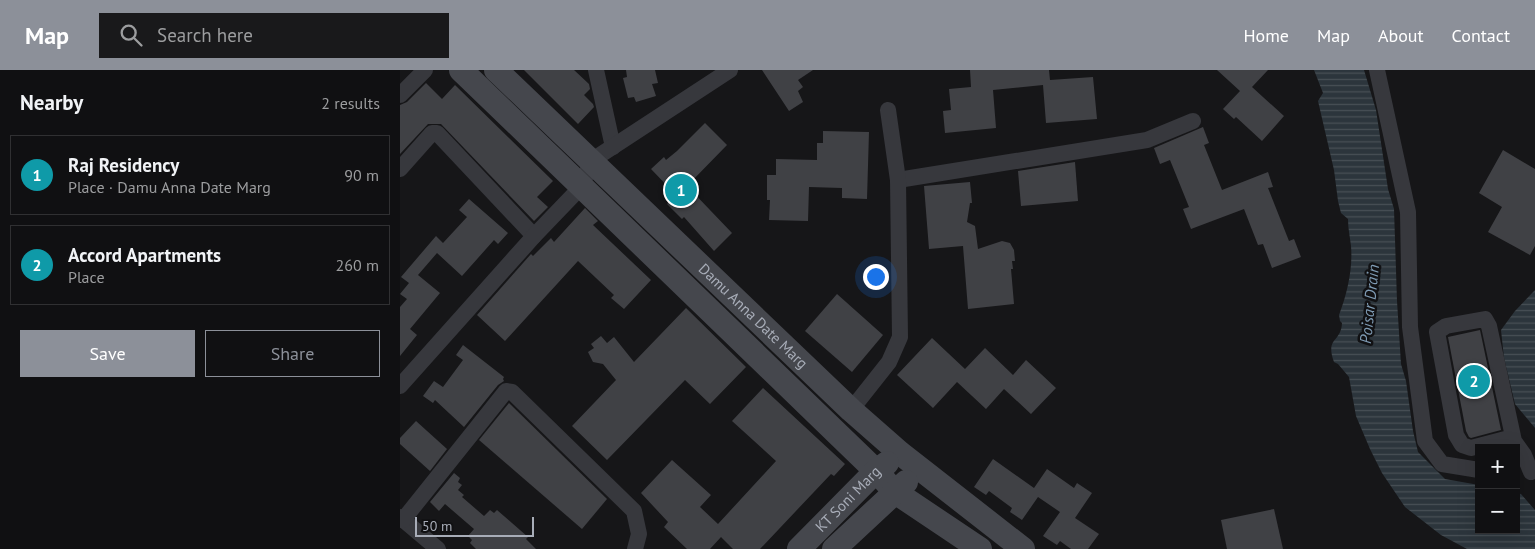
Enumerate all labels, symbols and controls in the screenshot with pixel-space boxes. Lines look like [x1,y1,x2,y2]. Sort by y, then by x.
search box [99,13,449,58]
text: Map [25,20,69,51]
icon: search [117,21,145,49]
text: Search here [157,23,253,47]
text: Home [1243,24,1289,47]
text: Map [1317,24,1350,47]
text: About [1378,24,1424,47]
text: Contact [1452,24,1510,47]
text: Nearby [20,89,83,116]
text: 2 results [321,93,380,113]
text: Raj Residency [68,153,179,177]
text: 1 [32,165,42,185]
text: 90 m [344,165,379,185]
pin: 1 [665,171,697,209]
text: Place · Damu Anna Date Marg [68,177,271,197]
text: Accord Apartments [68,243,221,267]
text: 2 [32,255,42,275]
text: 260 m [336,255,379,275]
street label: Damu Anna Date Marg [695,259,812,373]
water label: Poisar Drain [1355,263,1383,345]
your location [863,264,889,290]
text: Place [68,267,105,287]
button: Save [20,330,195,377]
button: Share [205,330,380,377]
pin: 2 [1458,362,1490,400]
map controls [1475,444,1520,534]
button: + [1475,444,1520,489]
street label: KT Soni Marg [811,462,885,536]
button: − [1475,489,1520,534]
scale bar [415,514,534,537]
text: 50 m [422,517,452,535]

